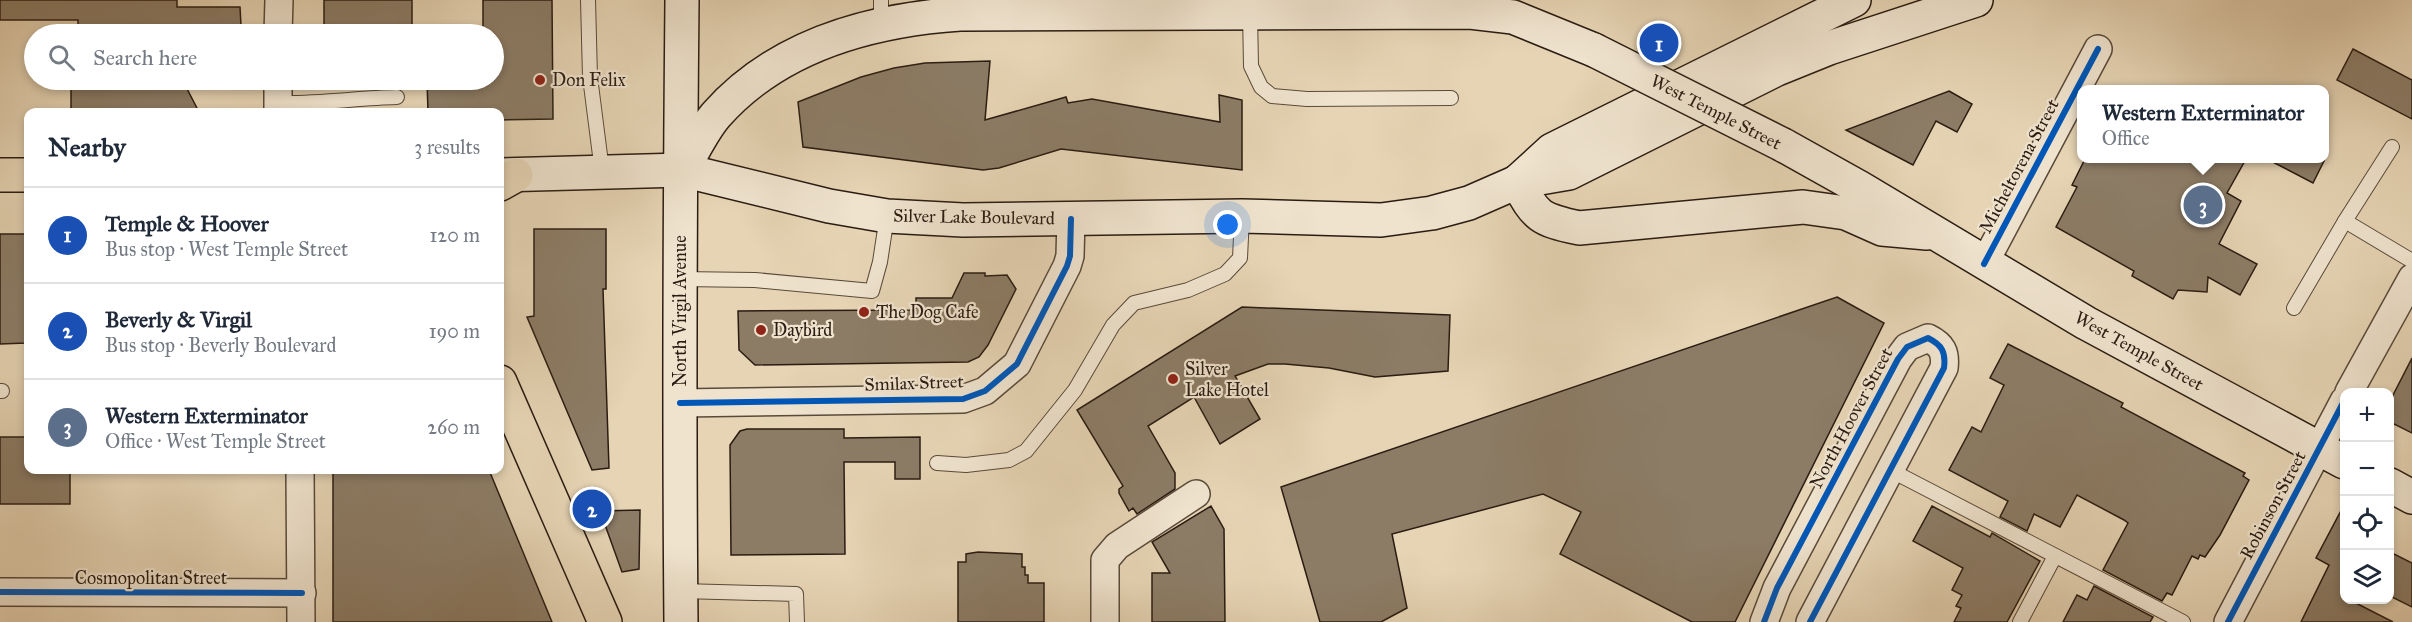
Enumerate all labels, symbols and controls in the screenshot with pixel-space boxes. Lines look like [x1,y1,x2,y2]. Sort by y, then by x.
pin: 1 [1640,20,1678,66]
search box [24,24,504,90]
icon: search [45,41,78,74]
text: Search here [93,44,197,71]
place label: Don Felix [552,69,626,91]
street label: West Temple Street [1647,70,1786,155]
marker: Don Felix [533,73,547,87]
popup [2077,85,2329,163]
street label: Micheltorena Street [1974,95,2064,237]
text: Western Exterminator [2102,99,2304,126]
text: Office [2102,126,2150,150]
text: Nearby [48,131,126,163]
text: 3 results [414,135,480,159]
pin: 3 [2184,182,2222,228]
street label: Silver Lake Boulevard [893,205,1055,229]
text: Temple & Hoover [105,210,269,237]
your location [1213,210,1242,239]
text: 1 [64,223,71,247]
text: 120 m [429,223,480,247]
street label: North Virgil Avenue [669,235,692,387]
text: Bus stop · West Temple Street [105,237,348,261]
place label: The Dog Cafe [876,301,979,324]
marker: The Dog Cafe [857,305,871,319]
text: Beverly & Virgil [105,306,252,333]
street label: West Temple Street [2071,306,2208,396]
text: 2 [63,319,72,343]
text: 190 m [429,319,480,343]
place label: Daybird [773,319,832,341]
marker: Daybird [754,323,768,337]
text: Bus stop · Beverly Boulevard [105,333,337,357]
street label: North Hoover Street [1805,343,1898,492]
place label: Silver Lake Hotel [1185,358,1269,401]
street label: Smilax Street [864,370,965,396]
marker: Silver Lake Hotel [1166,372,1180,386]
map controls [2340,388,2394,604]
button: + [2340,388,2394,442]
text: Western Exterminator [105,402,308,429]
text: 3 [64,415,72,439]
text: 260 m [427,415,480,439]
text: Office · West Temple Street [105,429,326,453]
button: − [2340,442,2394,496]
street label: Robinson Street [2235,447,2311,563]
pin: 2 [572,486,612,532]
button: locate [2340,496,2394,550]
button: layers [2340,550,2394,604]
street label: Cosmopolitan Street [75,567,228,589]

